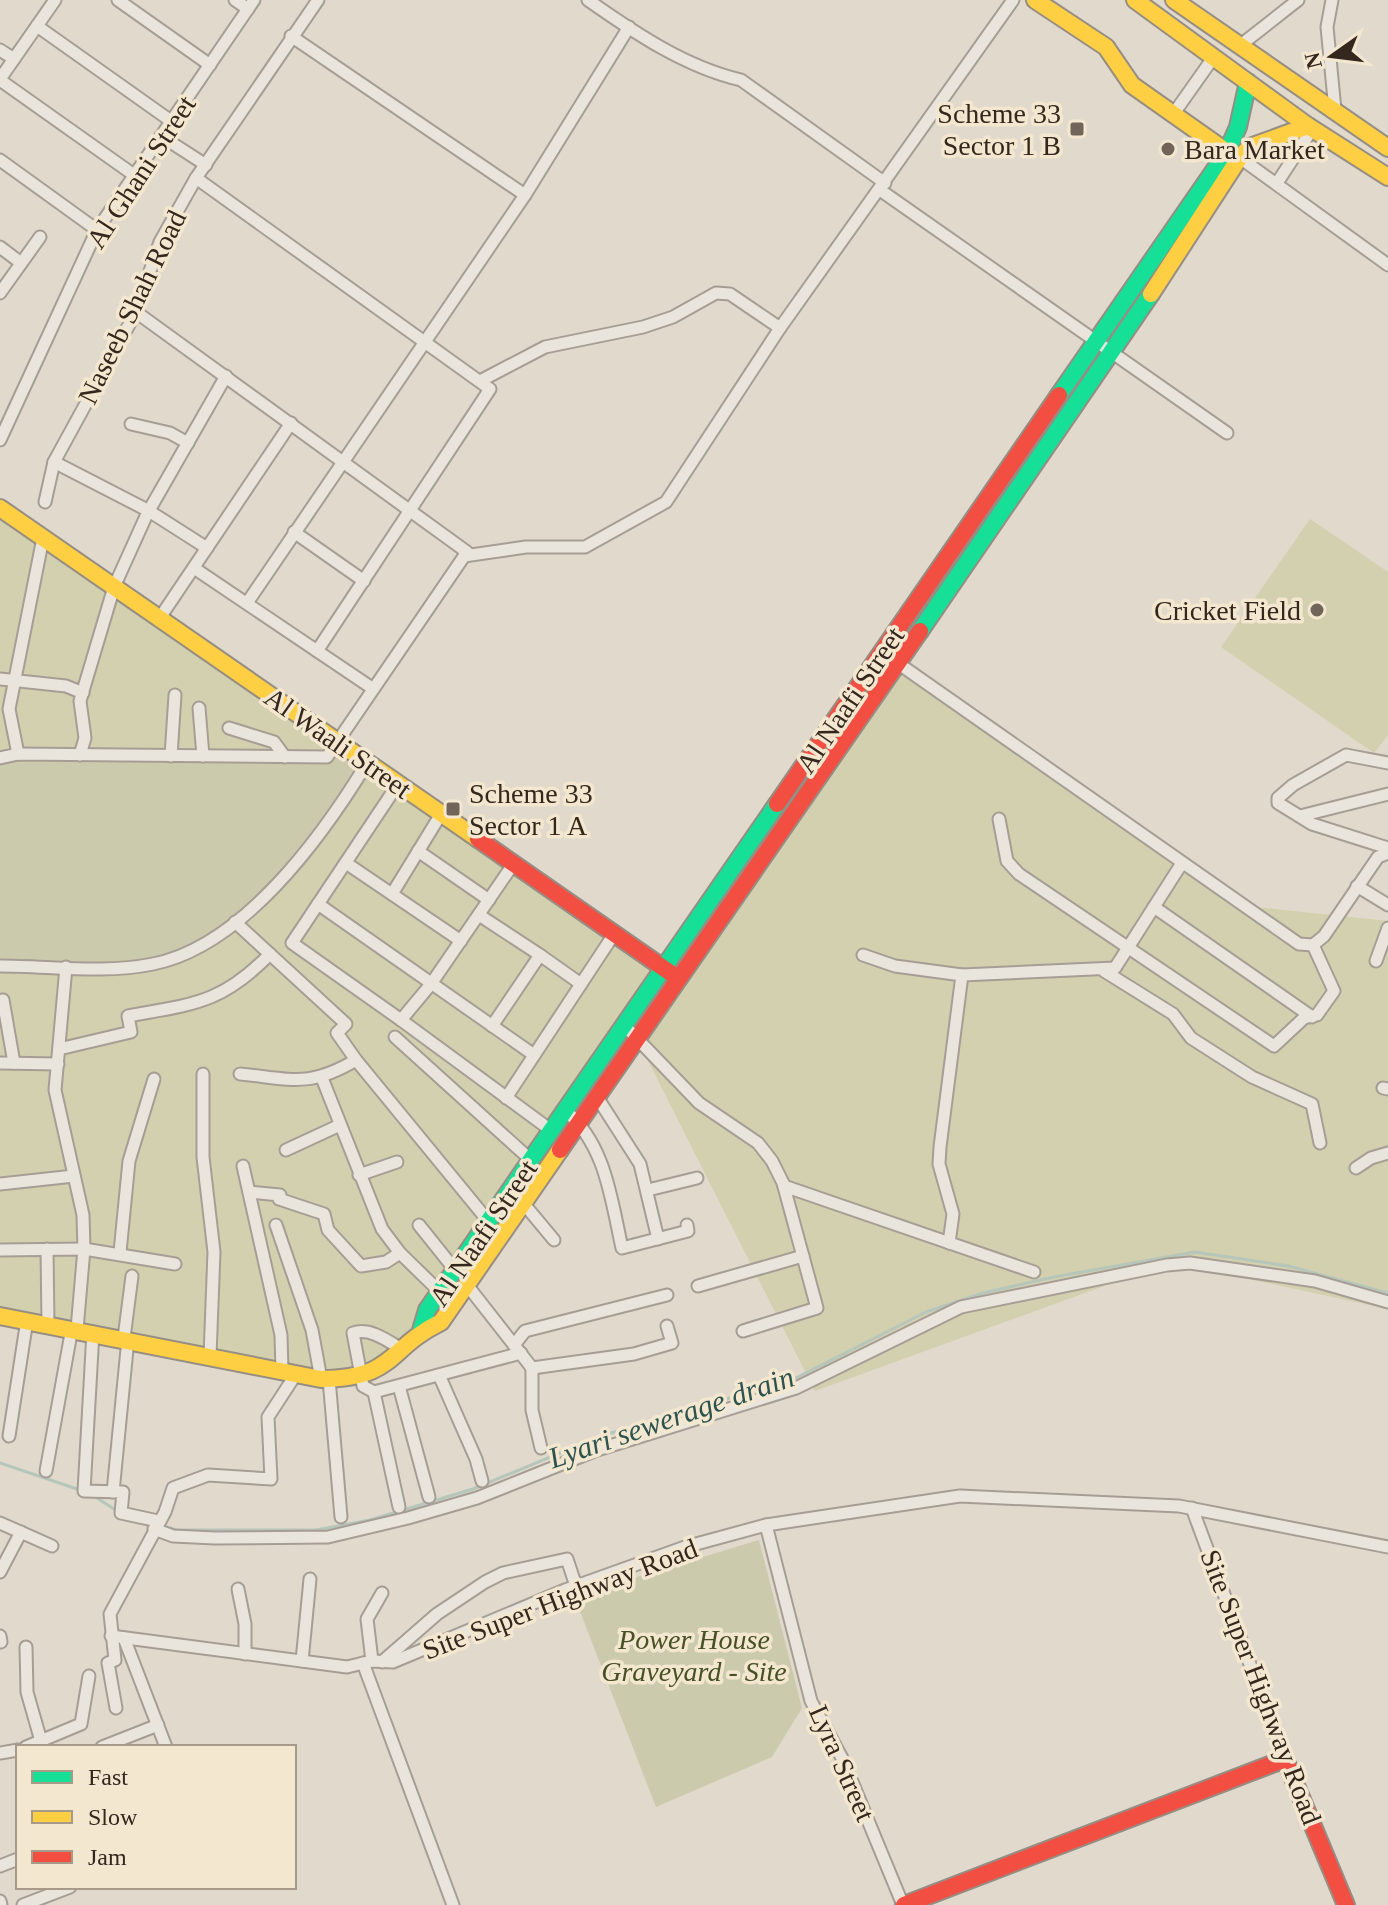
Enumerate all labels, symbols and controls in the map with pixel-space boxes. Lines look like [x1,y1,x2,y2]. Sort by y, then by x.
north arrow [1292,16,1372,96]
text: N [1299,50,1327,71]
street label: Al Ghani Street [80,90,202,254]
place label: Scheme 33 Sector 1 B [937,98,1061,161]
marker: Scheme 33 Sector 1 B [1068,120,1086,138]
place label: Bara Market [1184,134,1325,165]
marker: Bara Market [1159,140,1177,158]
street label: Naseeb Shah Road [72,205,192,409]
place label: Cricket Field [1154,595,1301,626]
marker: Cricket Field [1308,601,1326,619]
street label: Al Naafi Street [790,621,910,779]
street label: Al Waali Street [259,681,417,805]
place label: Scheme 33 Sector 1 A [469,778,593,841]
marker: Scheme 33 Sector 1 A [444,800,462,818]
street label: Al Naafi Street [423,1154,543,1312]
water label: Lyari sewerage drain [543,1359,798,1475]
street label: Site Super Highway Road [418,1532,702,1666]
street label: Site Super Highway Road [1194,1545,1328,1829]
park label: Power House Graveyard - Site [601,1624,787,1687]
street label: Lyra Street [803,1700,881,1826]
legend [16,1745,296,1889]
text: Fast [88,1764,128,1790]
text: Slow [88,1804,138,1830]
text: Jam [88,1844,127,1870]

